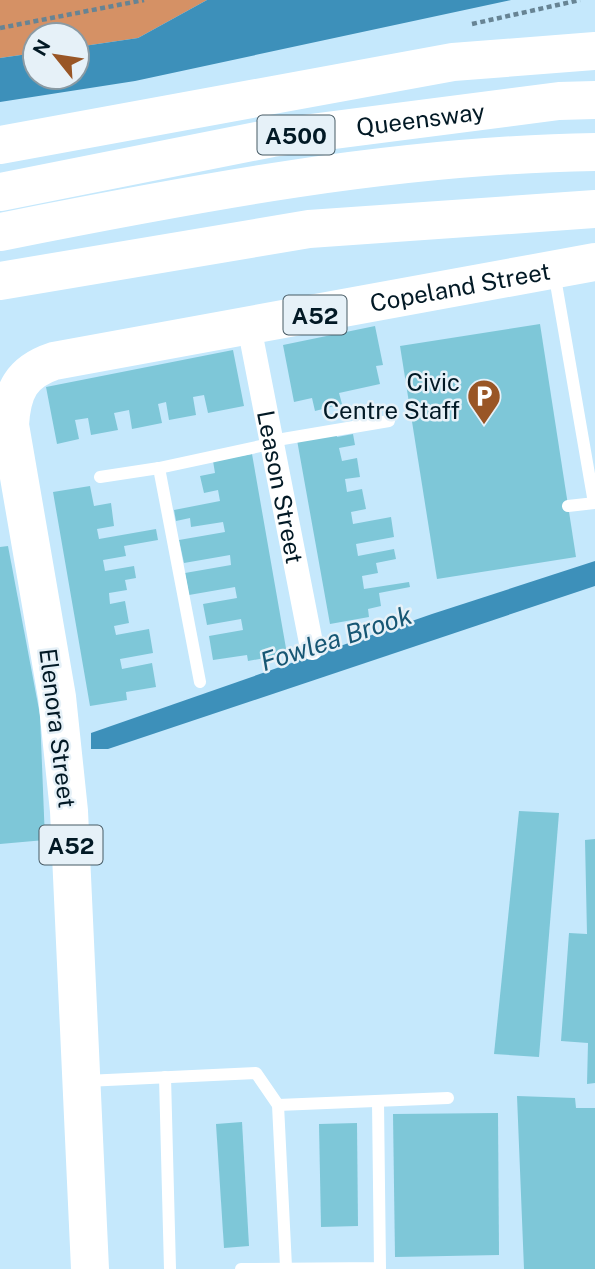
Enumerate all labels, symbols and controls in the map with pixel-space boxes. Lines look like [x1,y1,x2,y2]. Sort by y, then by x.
north arrow [21,21,91,91]
text: N [28,36,55,59]
street label: Queensway [355,97,486,141]
road number: A500 [258,116,334,154]
street label: Copeland Street [368,256,552,317]
road number: A52 [284,296,346,334]
place label: Civic Centre Staff [323,368,460,424]
parking icon: Civic Centre Staff [465,377,503,426]
street label: Leason Street [252,408,309,566]
water label: Fowlea Brook [256,599,416,677]
street label: Elenora Street [34,647,82,809]
road number: A52 [40,825,102,864]

